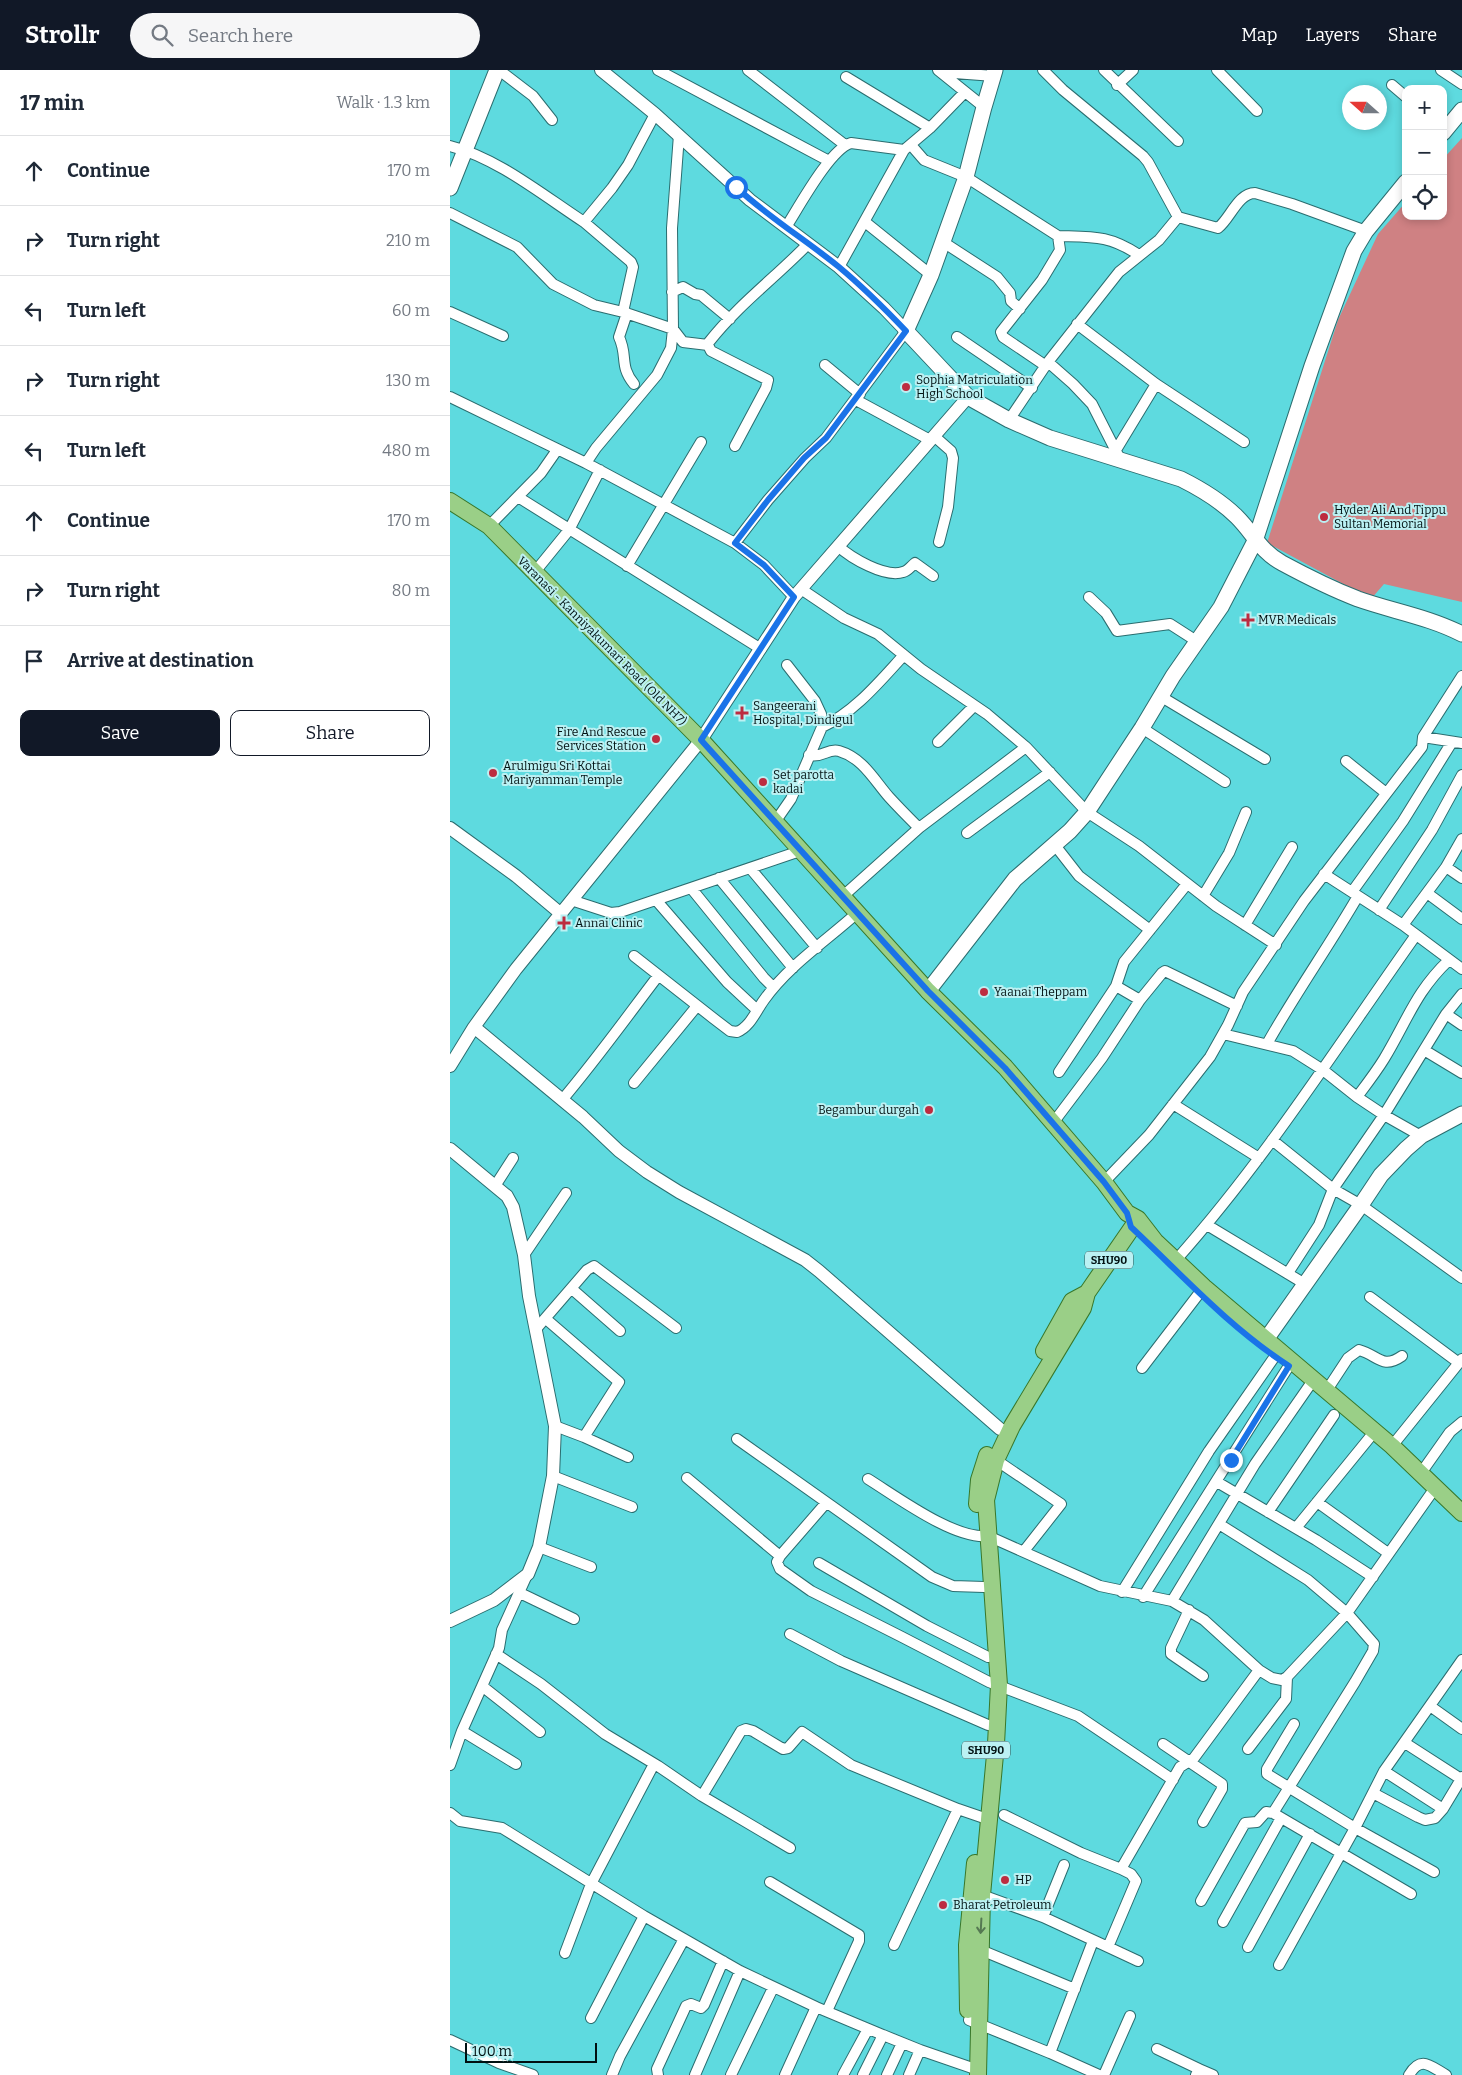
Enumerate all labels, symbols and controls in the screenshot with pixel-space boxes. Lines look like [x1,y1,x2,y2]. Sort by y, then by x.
search box [130,13,480,58]
text: Strollr [25,21,100,49]
icon: search [148,21,176,49]
text: Search here [188,24,293,47]
text: Map [1241,24,1277,46]
text: Layers [1305,24,1360,46]
text: Share [1388,24,1437,46]
north arrow [1342,85,1387,130]
map controls [1402,85,1447,220]
button: + [1402,85,1447,130]
text: 17 min [20,90,84,116]
text: Walk · 1.3 km [336,93,430,112]
button: − [1402,130,1447,175]
icon: ahead [20,157,48,185]
text: Continue [67,159,150,182]
text: 170 m [387,161,430,180]
button: locate [1402,175,1447,220]
route start [725,176,748,199]
icon: right [20,227,48,255]
text: Turn right [67,229,160,252]
text: 210 m [386,231,430,250]
icon: left [20,297,48,325]
text: Turn left [67,299,146,322]
text: 60 m [392,301,430,320]
icon: right [20,367,48,395]
text: Turn right [67,369,160,392]
text: 130 m [386,371,430,390]
place label: Sophia Matriculation High School [916,373,1033,401]
marker: Sophia Matriculation High School [900,381,912,393]
icon: left [20,437,48,465]
text: Turn left [67,439,146,462]
text: 480 m [382,441,430,460]
place label: Hyder Ali And Tippu Sultan Memorial [1334,503,1446,531]
icon: ahead [20,507,48,535]
text: Continue [67,509,150,532]
text: 170 m [387,511,430,530]
marker: Hyder Ali And Tippu Sultan Memorial [1318,511,1330,523]
street label: Varanasi - Kanniyakumari Road (Old NH7) [515,553,690,729]
icon: right [20,577,48,605]
text: Turn right [67,579,160,602]
text: 80 m [392,581,430,600]
place label: MVR Medicals [1258,613,1336,627]
marker: MVR Medicals [1242,614,1254,626]
icon: arrive [20,647,48,675]
text: Arrive at destination [67,649,254,672]
place label: Sangeerani Hospital, Dindigul [753,699,853,727]
marker: Sangeerani Hospital, Dindigul [735,706,749,720]
button: Save [20,710,220,756]
button: Share [230,710,430,756]
place label: Fire And Rescue Services Station [556,725,646,753]
marker: Fire And Rescue Services Station [650,733,662,745]
place label: Arulmigu Sri Kottai Mariyamman Temple [503,759,622,787]
marker: Arulmigu Sri Kottai Mariyamman Temple [487,767,499,779]
place label: Set parotta kadai [773,768,835,796]
marker: Set parotta kadai [757,776,769,788]
marker: Annai Clinic [557,916,571,930]
place label: Annai Clinic [575,916,643,930]
place label: Yaanai Theppam [994,985,1088,999]
marker: Yaanai Theppam [978,986,990,998]
place label: Begambur durgah [818,1103,920,1117]
marker: Begambur durgah [923,1104,935,1116]
road number: SHU90 [1085,1252,1133,1268]
route end [1220,1449,1243,1472]
road number: SHU90 [962,1742,1010,1758]
place label: HP [1015,1873,1032,1887]
marker: HP [999,1874,1011,1886]
place label: Bharat Petroleum [953,1898,1052,1912]
marker: Bharat Petroleum [937,1899,949,1911]
one-way arrow [976,1918,985,1934]
scale bar [465,2040,598,2063]
text: 100 m [472,2043,512,2060]

